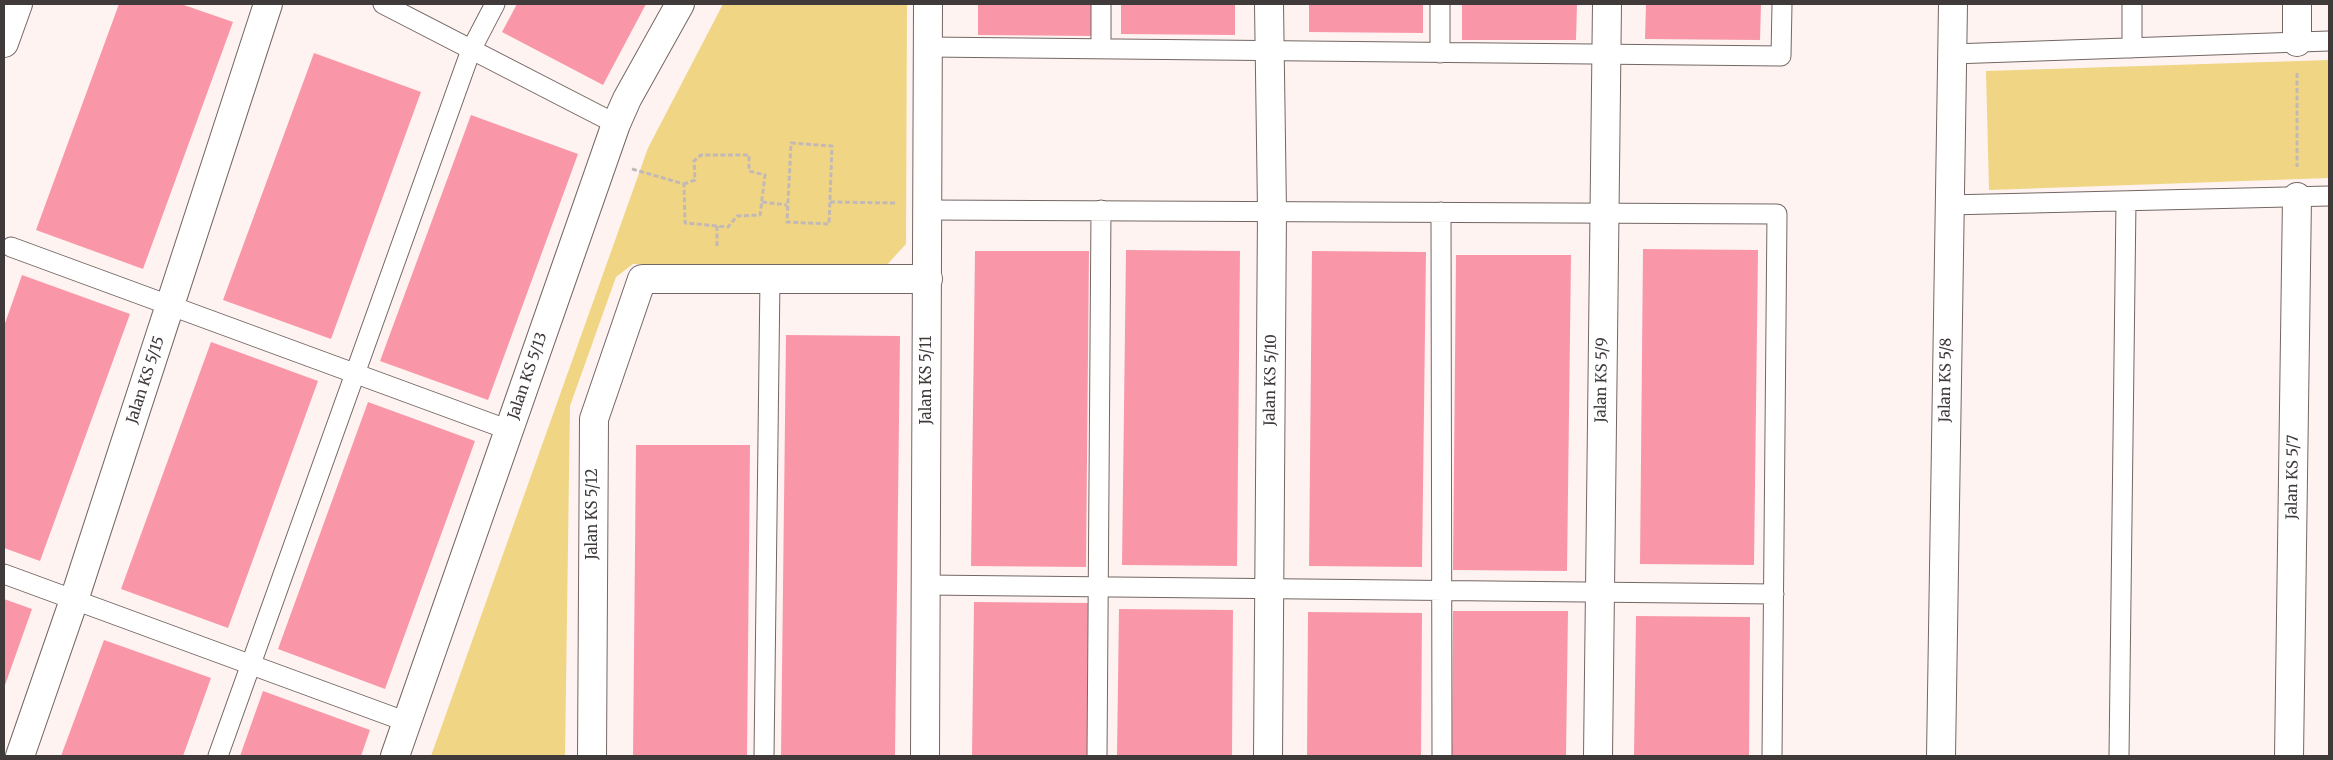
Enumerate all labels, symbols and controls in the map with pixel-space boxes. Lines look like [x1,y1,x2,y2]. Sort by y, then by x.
street label: Jalan KS 5/13 [505,330,551,422]
street label: Jalan KS 5/15 [123,334,169,426]
street label: Jalan KS 5/10 [1261,334,1281,426]
street label: Jalan KS 5/11 [918,335,936,425]
street label: Jalan KS 5/9 [1592,337,1612,423]
street label: Jalan KS 5/8 [1936,338,1956,422]
street label: Jalan KS 5/7 [2283,434,2303,520]
street label: Jalan KS 5/12 [584,468,602,560]

